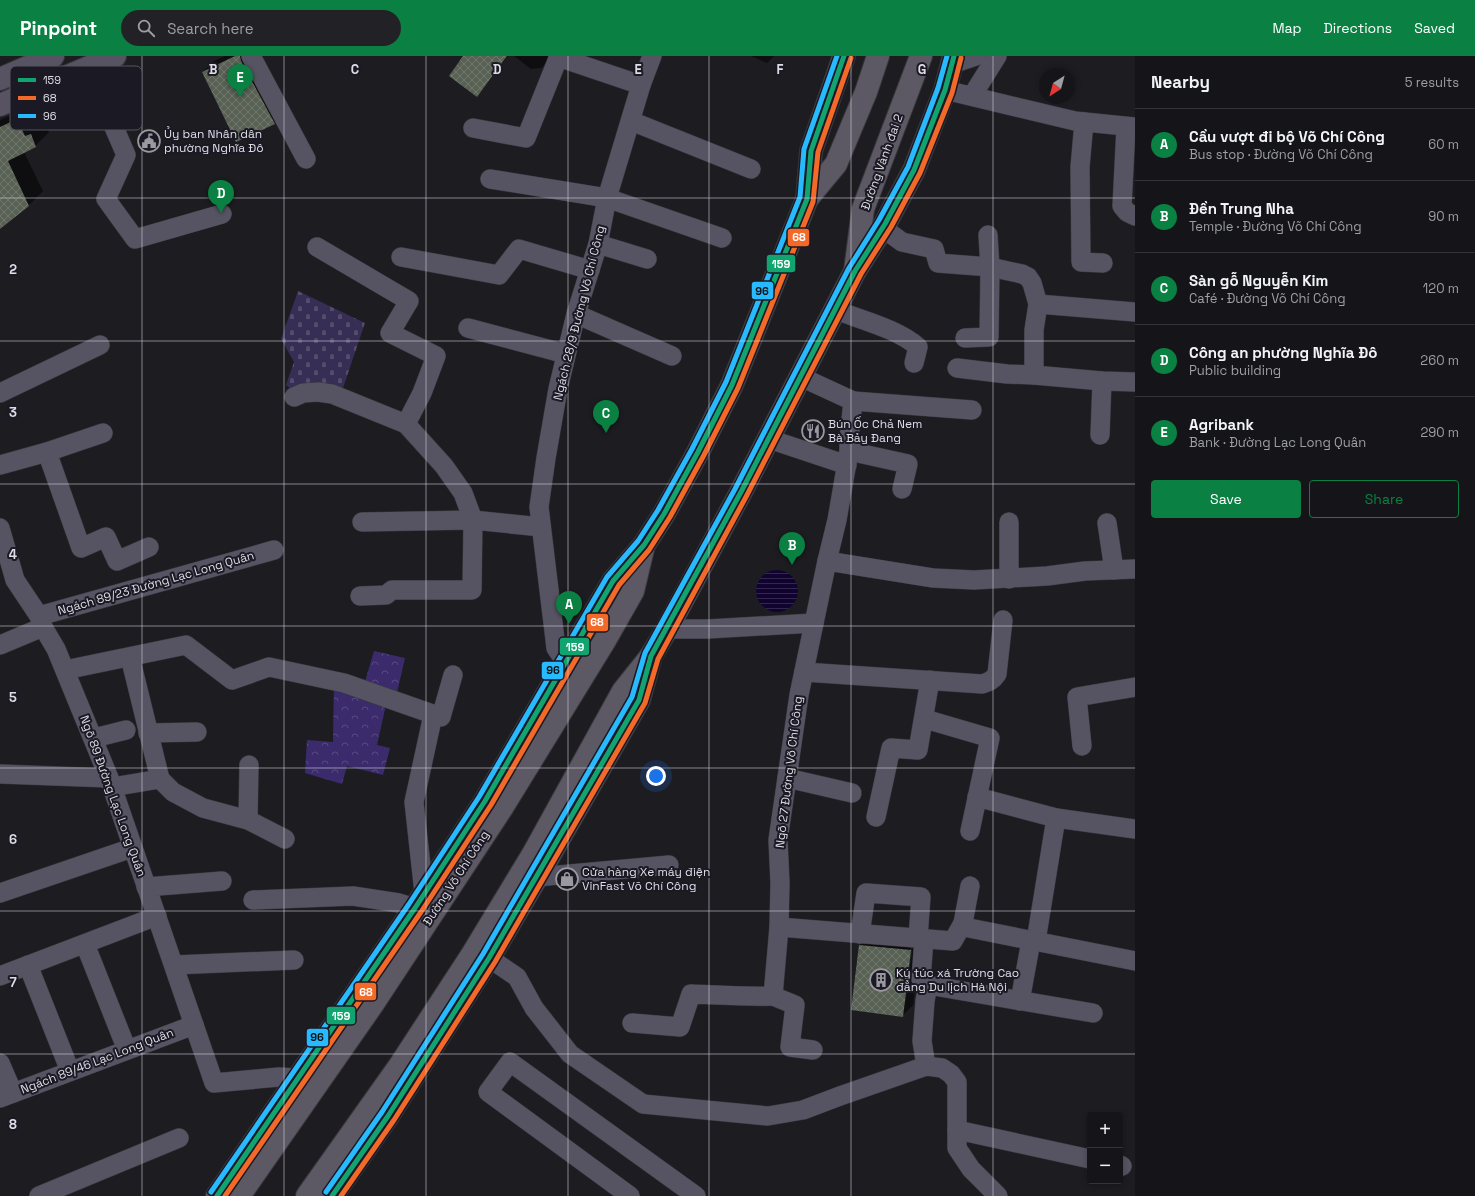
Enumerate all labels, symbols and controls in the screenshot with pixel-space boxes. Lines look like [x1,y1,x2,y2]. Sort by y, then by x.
search box [121,10,401,46]
text: Pinpoint [20,16,97,41]
icon: search [135,17,157,39]
text: Search here [167,19,254,38]
text: Map [1272,19,1302,37]
text: Directions [1324,19,1392,37]
text: Saved [1414,19,1455,37]
text: B [209,61,218,78]
text: C [351,61,359,78]
text: D [493,61,502,78]
text: E [634,61,642,78]
text: F [777,61,784,78]
text: G [918,61,926,78]
pin: E [227,64,253,97]
legend [10,66,142,130]
north arrow [1039,68,1075,104]
text: Nearby [1151,71,1210,93]
text: 159 [43,73,61,87]
text: 5 results [1405,74,1459,91]
text: 68 [43,91,57,105]
text: 96 [43,109,57,123]
street label: Đường Vành đai 2 [857,112,907,212]
place label: Ủy ban Nhân dân phường Nghĩa Đô [164,126,264,156]
text: Cầu vượt đi bộ Võ Chí Công [1189,127,1385,146]
public building icon: Ủy ban Nhân dân phường Nghĩa Đô [136,128,162,154]
text: A [1160,136,1168,153]
text: 60 m [1428,136,1459,153]
text: Bus stop · Đường Võ Chí Công [1189,146,1373,163]
pin: D [208,180,234,213]
text: Đền Trung Nha [1189,199,1294,218]
text: B [1160,208,1168,225]
text: 90 m [1428,208,1459,225]
text: Temple · Đường Võ Chí Công [1189,218,1362,235]
street label: Ngách 28/9 Đường Võ Chí Công [550,224,608,402]
line badge: 68 [787,228,810,247]
text: 68 [792,230,806,244]
line badge: 159 [766,254,796,273]
text: 159 [772,257,790,271]
text: 2 [9,261,17,278]
text: Sàn gỗ Nguyễn Kim [1189,271,1328,290]
text: C [1160,280,1168,297]
text: 120 m [1423,280,1459,297]
line badge: 96 [751,281,774,300]
text: 96 [755,284,769,298]
text: Café · Đường Võ Chí Công [1189,290,1346,307]
text: Công an phường Nghĩa Đô [1189,343,1377,362]
text: D [1160,352,1168,369]
text: 260 m [1420,352,1459,369]
text: Public building [1189,362,1281,379]
pin: C [593,400,619,433]
text: 3 [9,404,17,421]
text: Agribank [1189,415,1254,434]
place label: Bún Ốc Chả Nem Bà Bảy Đang [828,416,922,446]
restaurant icon: Bún Ốc Chả Nem Bà Bảy Đang [800,418,826,444]
text: E [1160,424,1168,441]
text: 290 m [1420,424,1459,441]
text: Bank · Đường Lạc Long Quân [1189,434,1366,451]
button: Save [1151,480,1301,518]
button: Share [1309,480,1459,518]
pin: B [779,532,805,565]
text: 4 [9,546,17,563]
street label: Ngách 89/23 Đường Lạc Long Quân [56,547,256,619]
pin: A [556,591,582,624]
line badge: 68 [586,613,609,632]
text: 68 [590,615,604,629]
line badge: 159 [559,637,590,656]
text: 159 [566,640,584,654]
line badge: 96 [541,661,564,680]
text: 96 [546,663,560,677]
text: 5 [9,689,17,706]
street label: Ngõ 27 Đường Võ Chí Công [772,695,806,849]
street label: Ngõ 89 Đường Lạc Long Quân [76,713,150,879]
your location [646,766,666,786]
street label: Đường Võ Chí Công [419,828,493,928]
text: 6 [9,831,17,848]
place label: Cửa hàng Xe máy điện VinFast Võ Chí Công [582,864,710,894]
shop icon: Cửa hàng Xe máy điện VinFast Võ Chí Công [554,866,580,892]
place label: Ký túc xá Trường Cao đẳng Du lịch Hà Nội [896,965,1019,995]
building icon: Ký túc xá Trường Cao đẳng Du lịch Hà Nội [868,967,894,993]
text: 7 [9,974,17,991]
line badge: 68 [354,982,377,1001]
text: 68 [359,985,373,999]
line badge: 159 [326,1006,356,1025]
text: 159 [332,1009,350,1023]
street label: Ngách 89/46 Lạc Long Quân [18,1024,176,1098]
line badge: 96 [306,1028,329,1047]
text: 96 [310,1030,324,1044]
map controls [1087,1112,1123,1184]
button: + [1087,1112,1123,1148]
text: 8 [9,1116,17,1133]
button: − [1087,1148,1123,1184]

